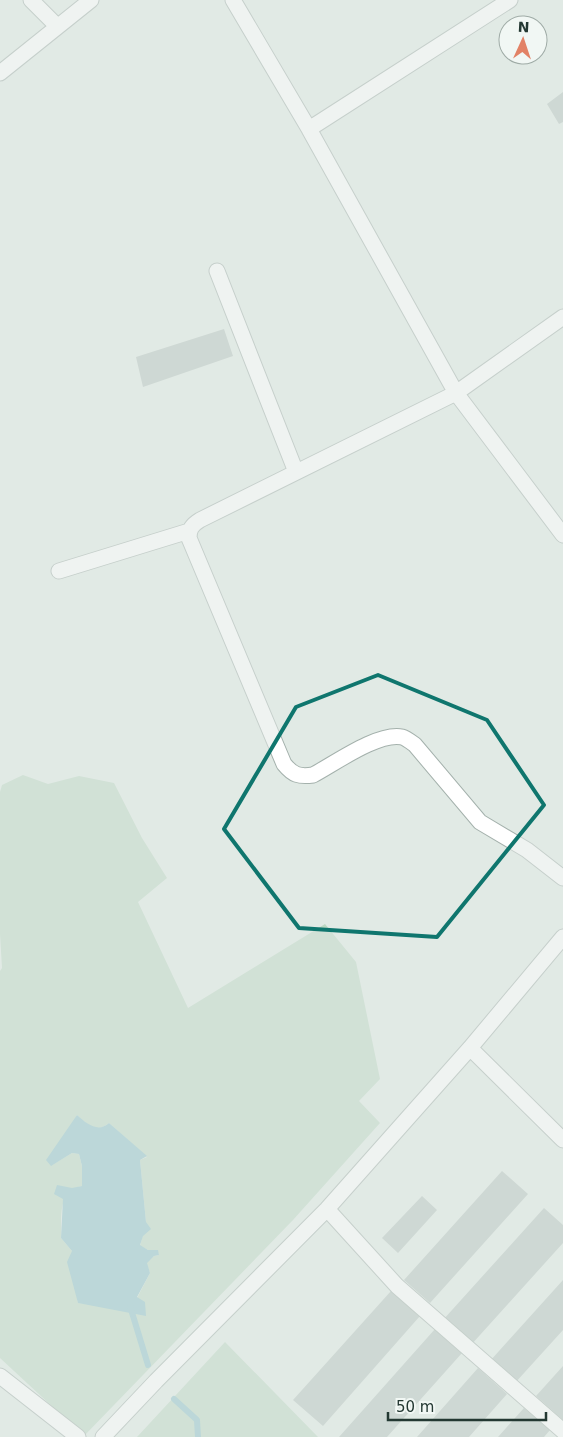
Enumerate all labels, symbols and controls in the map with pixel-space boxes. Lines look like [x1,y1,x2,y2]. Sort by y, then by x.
north arrow [498,15,548,65]
text: N [517,19,530,35]
scale bar [388,1390,546,1422]
text: 50 m [396,1398,434,1416]

